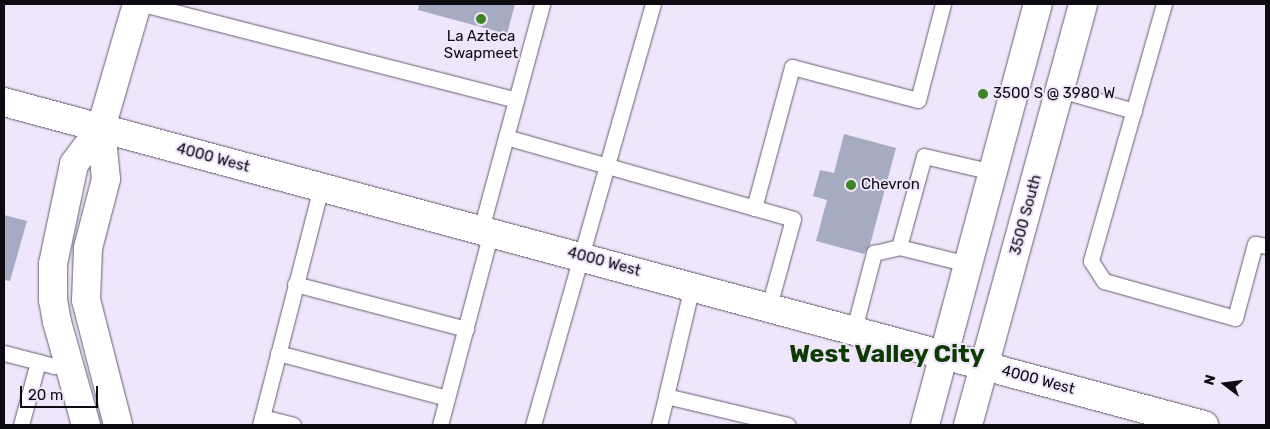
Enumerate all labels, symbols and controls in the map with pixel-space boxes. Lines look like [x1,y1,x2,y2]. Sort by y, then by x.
marker: La Azteca Swapmeet [475,13,487,25]
place label: La Azteca Swapmeet [444,27,518,62]
place label: 3500 S @ 3980 W [993,85,1115,103]
marker: 3500 S @ 3980 W [977,88,989,100]
street label: 4000 West [174,140,252,176]
street label: 3500 South [1007,173,1045,257]
place label: Chevron [861,176,920,194]
marker: Chevron [845,179,857,191]
street label: 4000 West [565,244,643,280]
district label: West Valley City [789,339,985,369]
north arrow [1200,359,1250,409]
street label: 4000 West [999,362,1077,398]
text: N [1201,373,1220,387]
scale bar [22,376,100,408]
text: 20 m [28,386,63,404]

